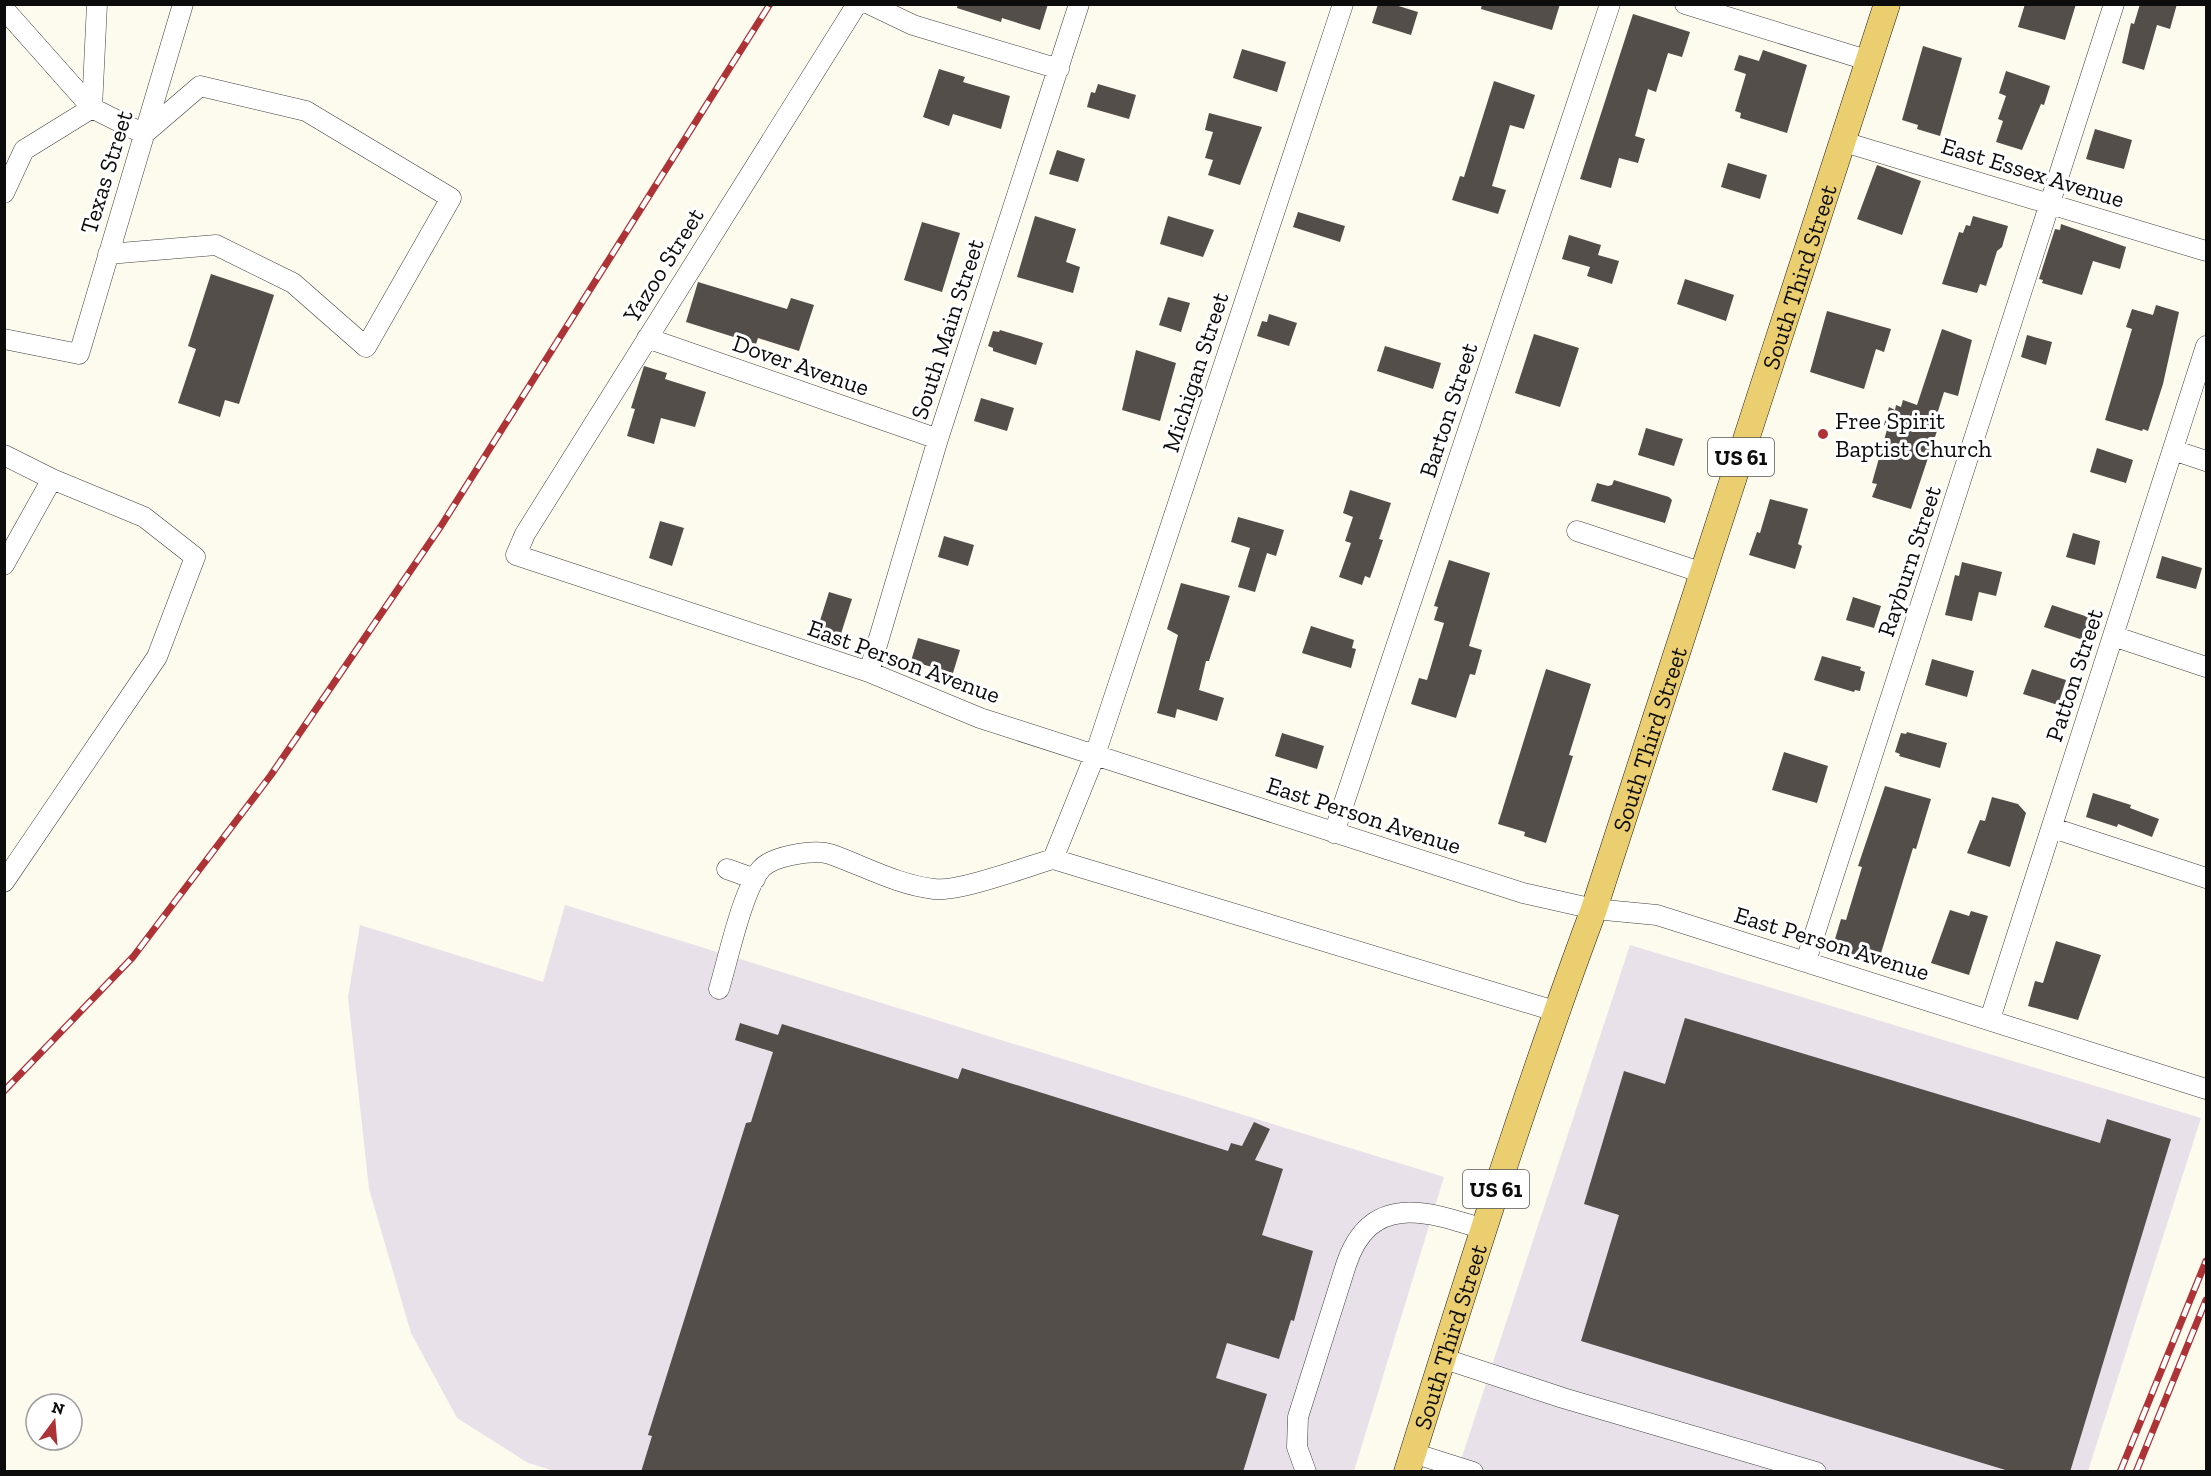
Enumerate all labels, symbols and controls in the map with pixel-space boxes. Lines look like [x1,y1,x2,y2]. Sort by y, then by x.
street label: Texas Street [73,107,139,237]
street label: East Essex Avenue [1938,130,2128,214]
street label: South Third Street [1755,180,1842,373]
street label: Yazoo Street [616,203,710,328]
street label: South Main Street [904,235,990,423]
street label: Michigan Street [1156,288,1235,456]
street label: Dover Avenue [729,328,873,402]
street label: Barton Street [1413,339,1483,481]
place label: Free Spirit Baptist Church [1835,406,1992,463]
marker: Free Spirit Baptist Church [1816,427,1830,441]
road number: US 61 [1708,438,1774,476]
street label: Rayburn Street [1871,482,1947,640]
street label: Patton Street [2039,605,2109,745]
street label: East Person Avenue [804,613,1004,709]
street label: South Third Street [1606,643,1693,835]
street label: East Person Avenue [1263,770,1465,860]
street label: East Person Avenue [1731,900,1933,986]
road number: US 61 [1463,1170,1529,1208]
street label: South Third Street [1407,1240,1493,1433]
north arrow [24,1392,84,1452]
text: N [50,1397,66,1419]

